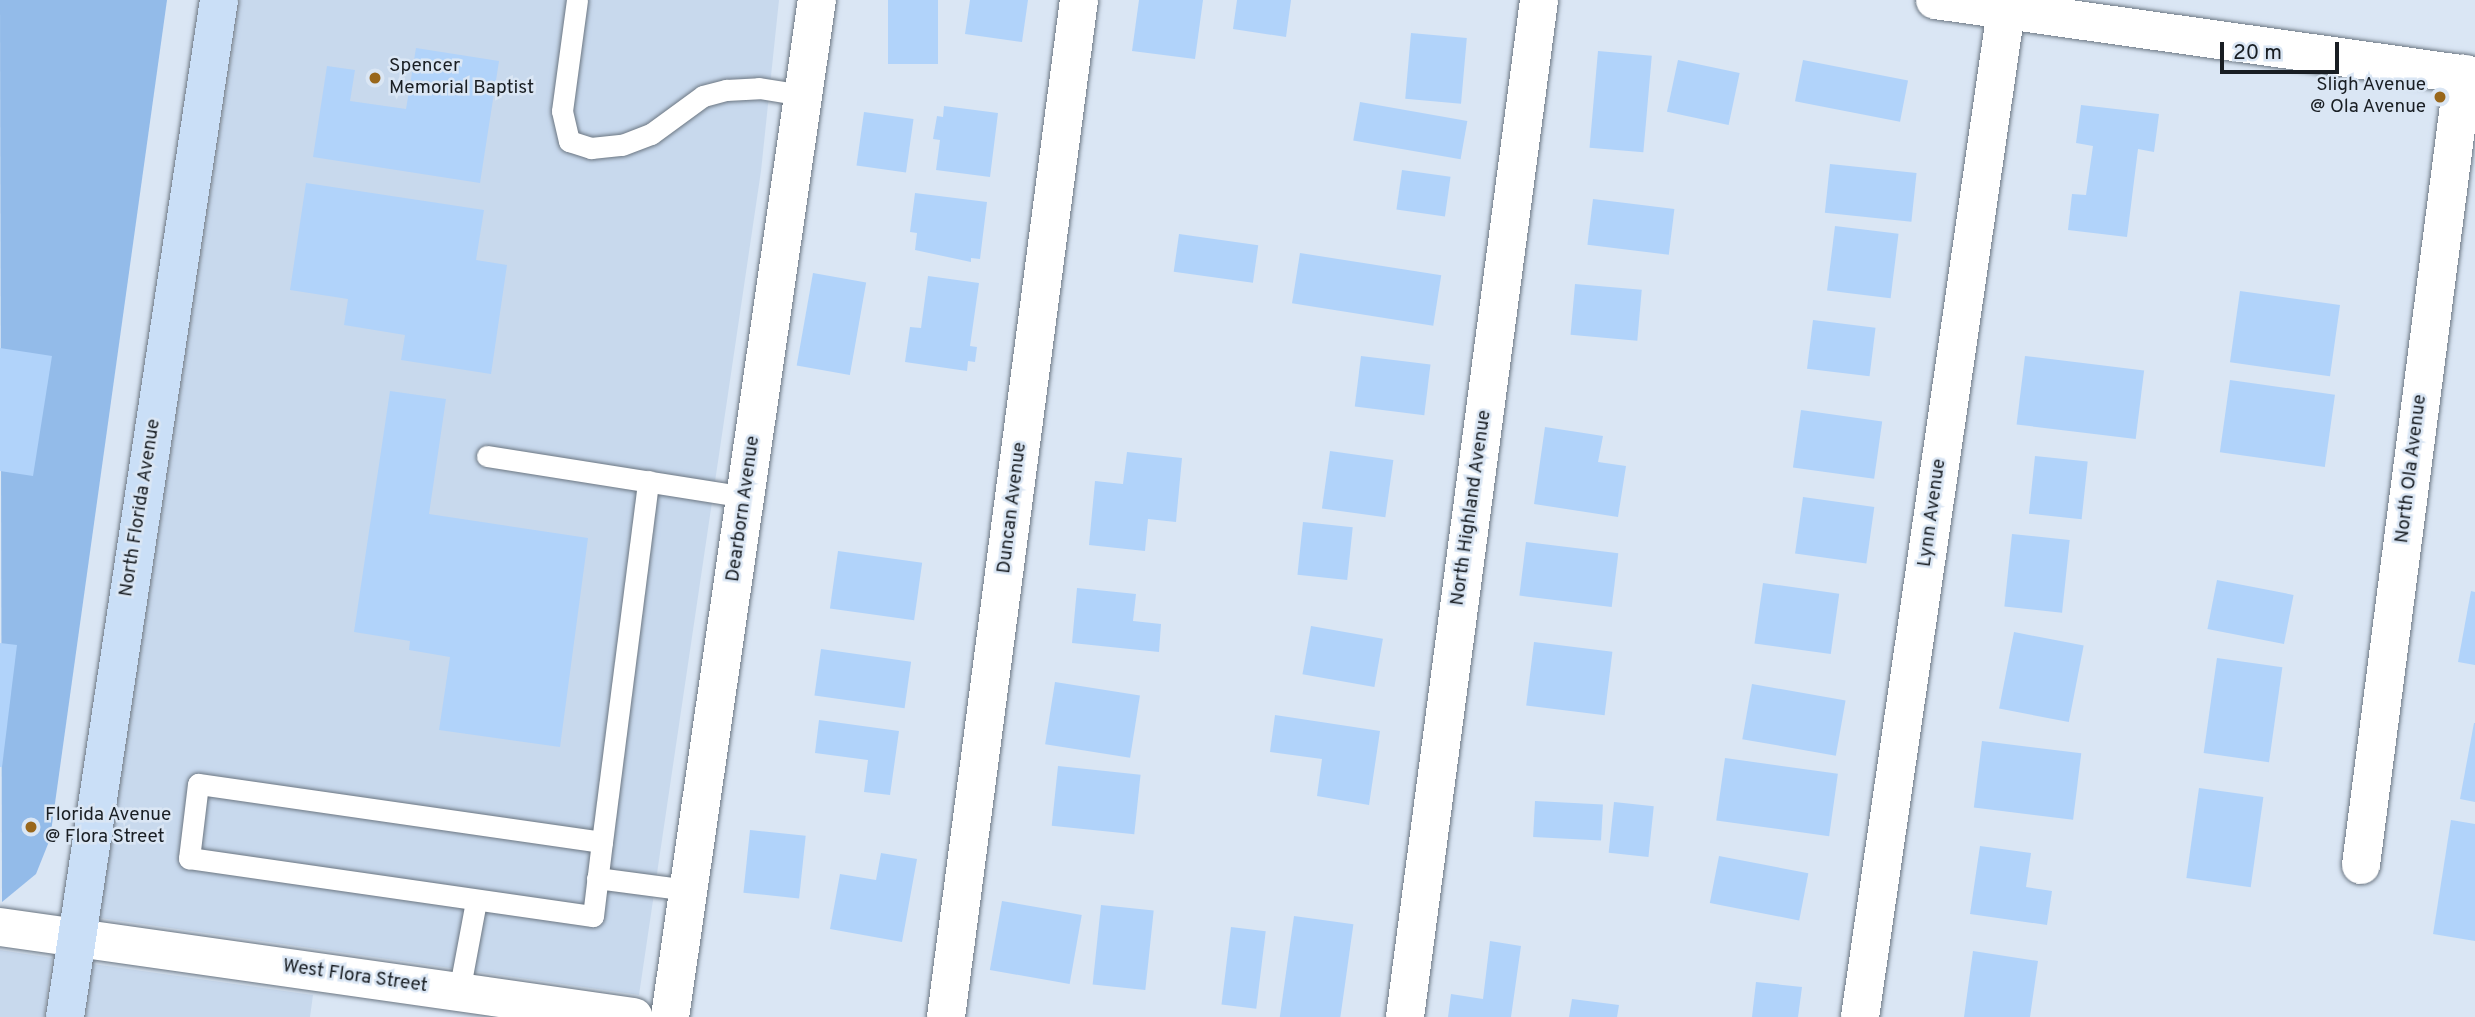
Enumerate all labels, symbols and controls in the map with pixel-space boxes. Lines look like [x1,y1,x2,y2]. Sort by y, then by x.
scale bar [2223,28,2342,72]
text: 20 m [2233,40,2282,67]
place label: Spencer Memorial Baptist [389,56,534,100]
marker: Spencer Memorial Baptist [367,70,383,86]
place label: Sligh Avenue @ Ola Avenue [2309,75,2426,119]
marker: Sligh Avenue @ Ola Avenue [2432,89,2448,105]
street label: North Ola Avenue [2392,393,2432,545]
street label: North Highland Avenue [1447,408,1497,608]
street label: North Florida Avenue [116,417,166,599]
street label: Dearborn Avenue [722,434,766,584]
street label: Duncan Avenue [994,441,1032,575]
street label: Lynn Avenue [1914,457,1952,569]
place label: Florida Avenue @ Flora Street [45,805,172,849]
marker: Florida Avenue @ Flora Street [23,819,39,835]
street label: West Flora Street [281,956,429,998]

